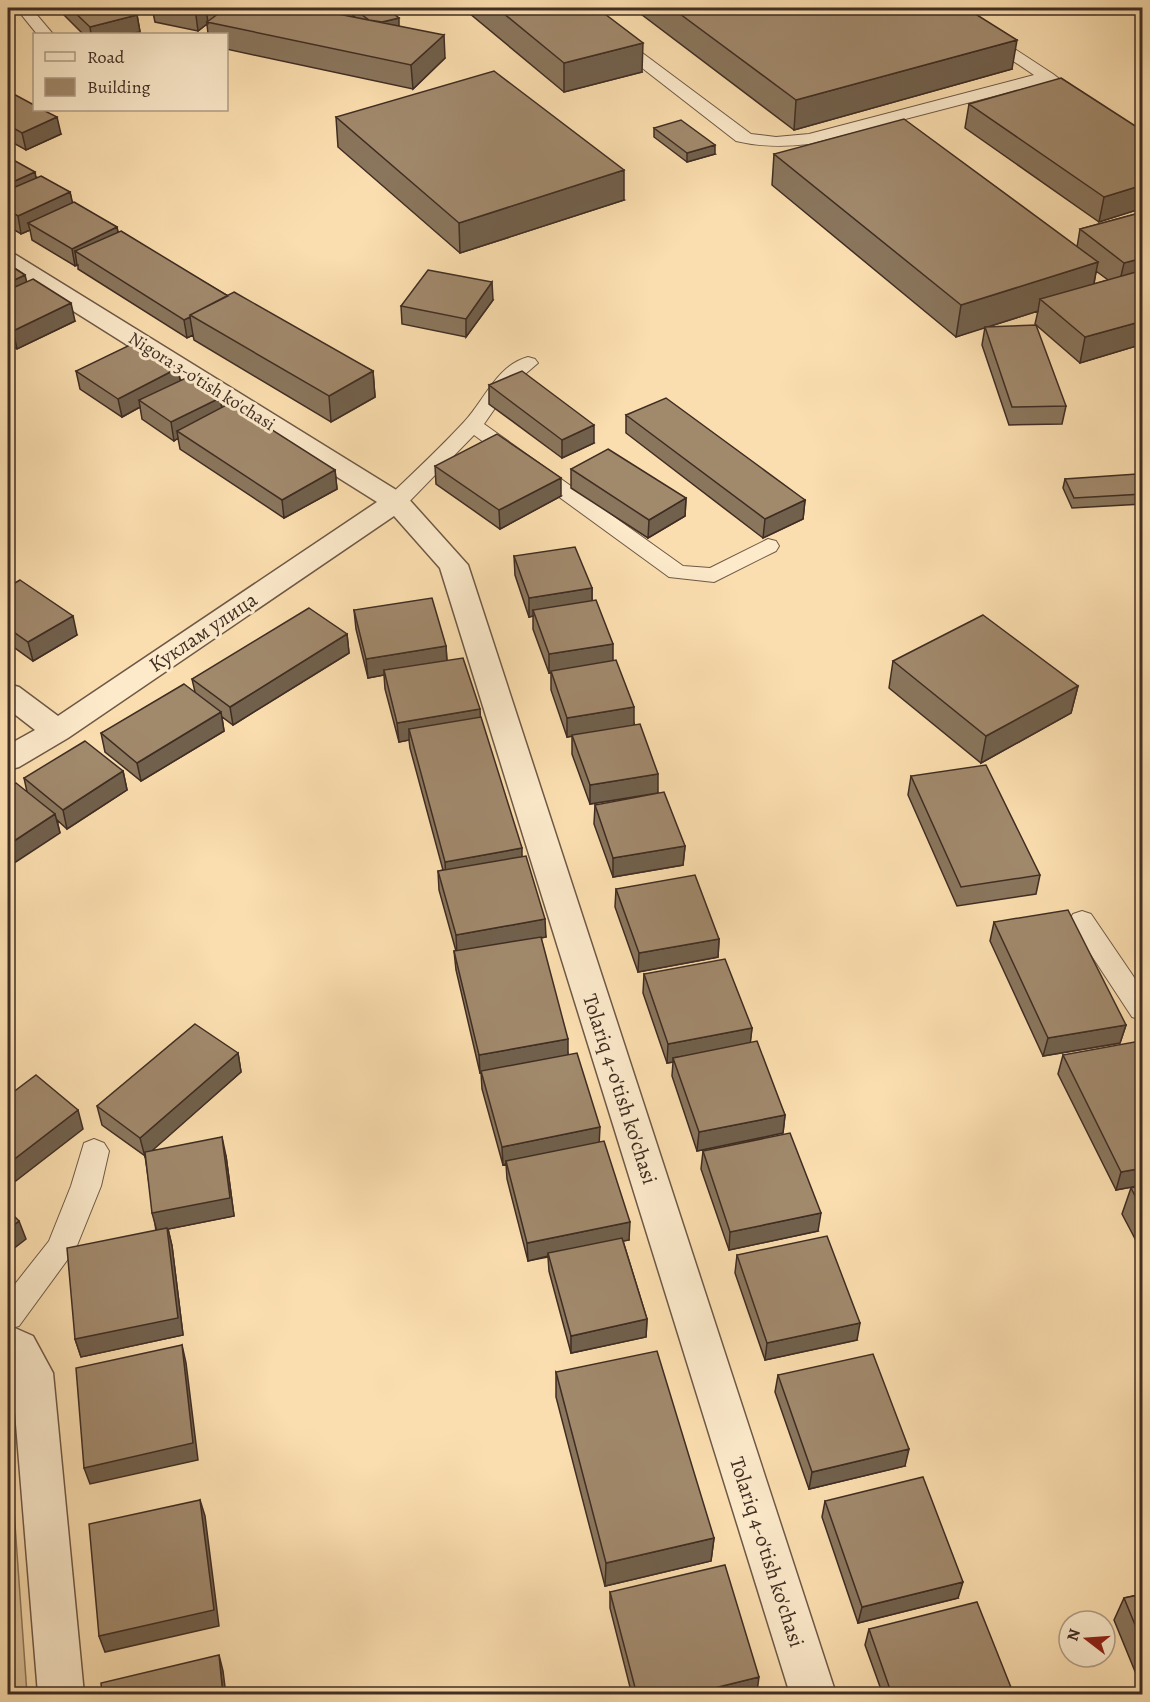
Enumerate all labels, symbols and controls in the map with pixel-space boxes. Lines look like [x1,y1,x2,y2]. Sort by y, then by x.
legend [33,33,228,111]
text: Road [87,45,125,69]
text: Building [87,75,151,99]
street label: Nigora 3-o'tish ko'chasi [124,326,280,436]
street label: Куклам улица [143,585,263,679]
street label: Tolariq 4-o'tish ko'chasi [576,990,664,1188]
street label: Tolariq 4-o'tish ko'chasi [723,1453,811,1651]
north arrow [1057,1609,1117,1669]
text: N [1061,1626,1086,1644]

